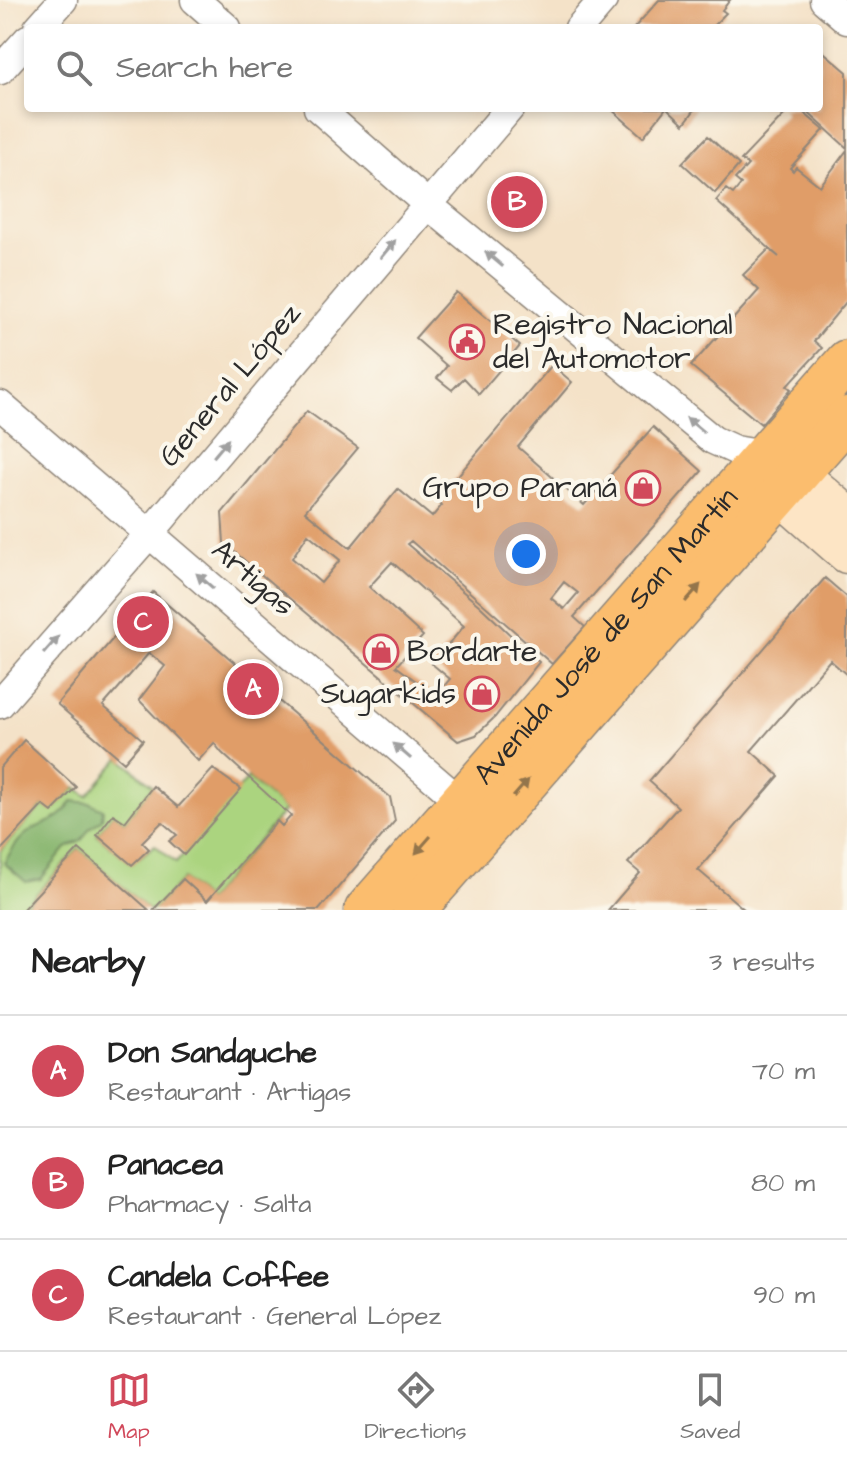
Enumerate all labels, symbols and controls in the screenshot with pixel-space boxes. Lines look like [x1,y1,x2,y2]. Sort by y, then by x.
search box [24,24,823,112]
icon: search [52,46,96,90]
text: Search here [116,47,293,89]
pin: B [491,172,543,232]
one-way arrow [379,239,396,259]
one-way arrow [485,251,505,268]
street label: General López [149,294,311,476]
place label: Registro Nacional del Automotor [493,304,733,380]
public building icon: Registro Nacional del Automotor [448,323,486,361]
one-way arrow [685,417,705,434]
one-way arrow [212,438,229,458]
place label: Grupo Paraná [422,467,617,509]
shop icon: Grupo Paraná [624,469,662,507]
street label: Avenida José de San Martín [464,478,748,794]
street label: Artigas [201,530,304,627]
your location [506,534,546,574]
one-way arrow [195,573,215,590]
one-way arrow [684,584,701,604]
pin: C [117,592,169,652]
place label: Bordarte [407,631,537,673]
shop icon: Bordarte [362,633,400,671]
one-way arrow [42,636,60,655]
pin: A [227,659,279,719]
place label: Sugarkids [321,673,456,716]
shop icon: Sugarkids [463,675,501,713]
one-way arrow [392,743,412,760]
one-way arrow [512,779,529,799]
one-way arrow [415,834,432,854]
text: Nearby [32,938,146,986]
text: 3 results [709,944,815,980]
text: Don Sandguche [108,1032,317,1074]
text: A [50,1053,66,1089]
text: 70 m [752,1053,815,1089]
text: Restaurant · Artigas [108,1074,351,1110]
text: Panacea [108,1144,223,1186]
text: B [49,1165,67,1201]
text: 80 m [751,1165,815,1201]
text: Pharmacy · Salta [108,1186,311,1222]
text: Candela Coffee [108,1256,329,1298]
text: C [49,1277,67,1313]
text: 90 m [753,1277,815,1313]
text: Restaurant · General López [108,1298,441,1334]
tab: Map [107,1368,151,1447]
tab: Directions [364,1368,467,1447]
tab: Saved [680,1368,740,1447]

